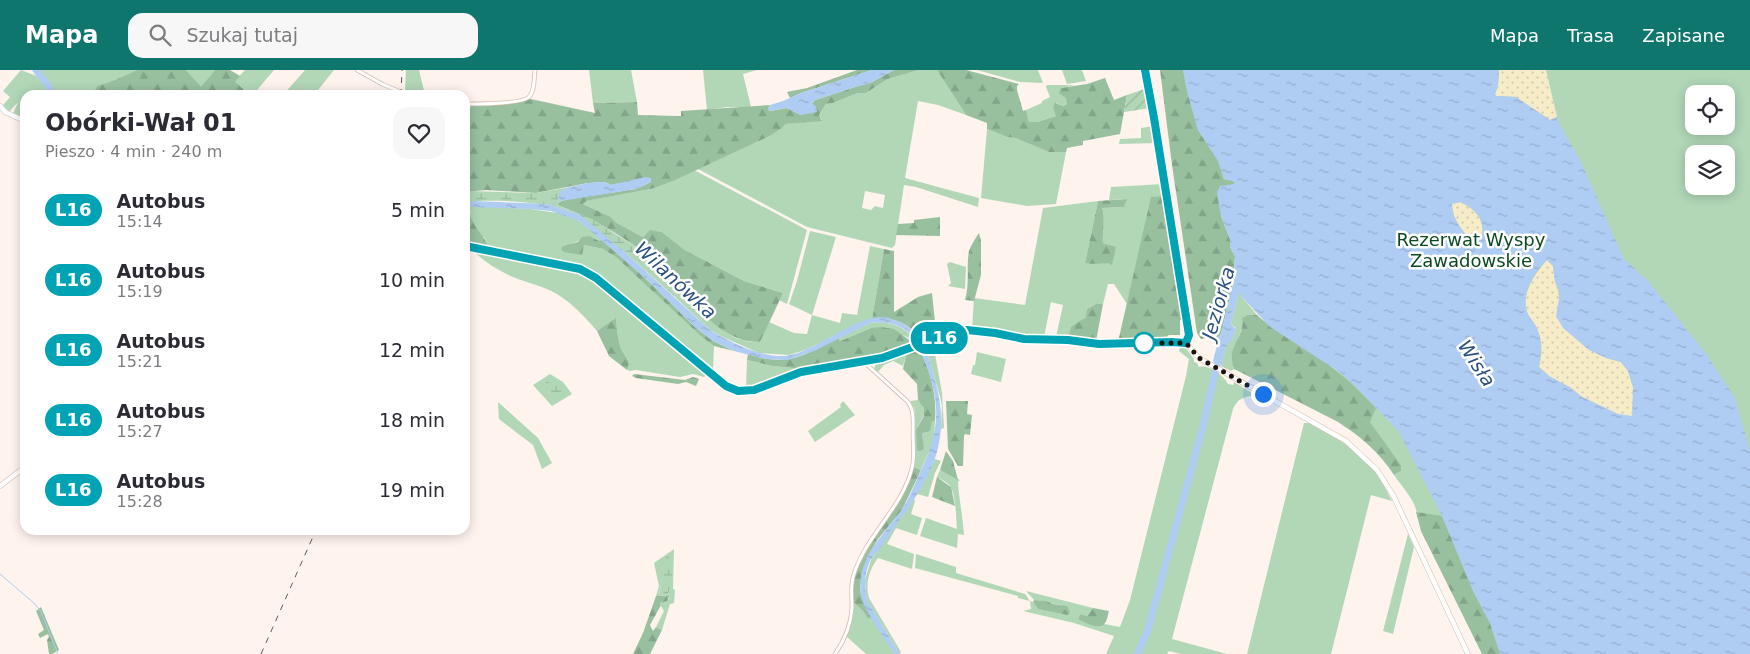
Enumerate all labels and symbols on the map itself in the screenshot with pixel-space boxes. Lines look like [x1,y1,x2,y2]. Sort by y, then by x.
park label: Rezerwat Wyspy Zawadowskie [1397,229,1546,271]
water label: Wilanówka [631,237,721,323]
water label: Jeziorka [1196,264,1239,346]
line badge: L16 [910,322,968,354]
unlabelled marker [1133,332,1155,354]
water label: Wisła [1454,336,1500,390]
your location [1251,382,1276,407]

